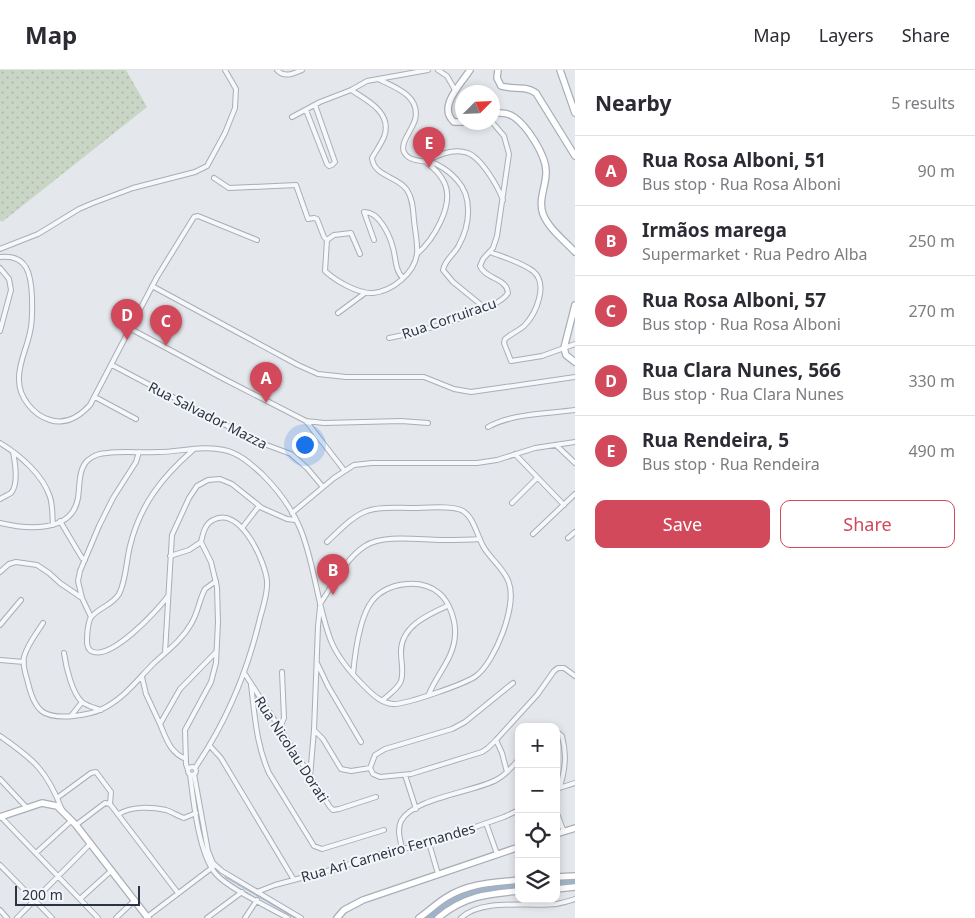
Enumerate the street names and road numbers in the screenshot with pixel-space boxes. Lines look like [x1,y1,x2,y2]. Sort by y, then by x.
street label: Rua Corruiracu [399,293,499,343]
street label: Rua Salvador Mazza [145,377,271,453]
street label: Rua Nicolau Dorati [251,692,333,806]
street label: Rua Ari Carneiro Fernandes [299,818,478,886]

